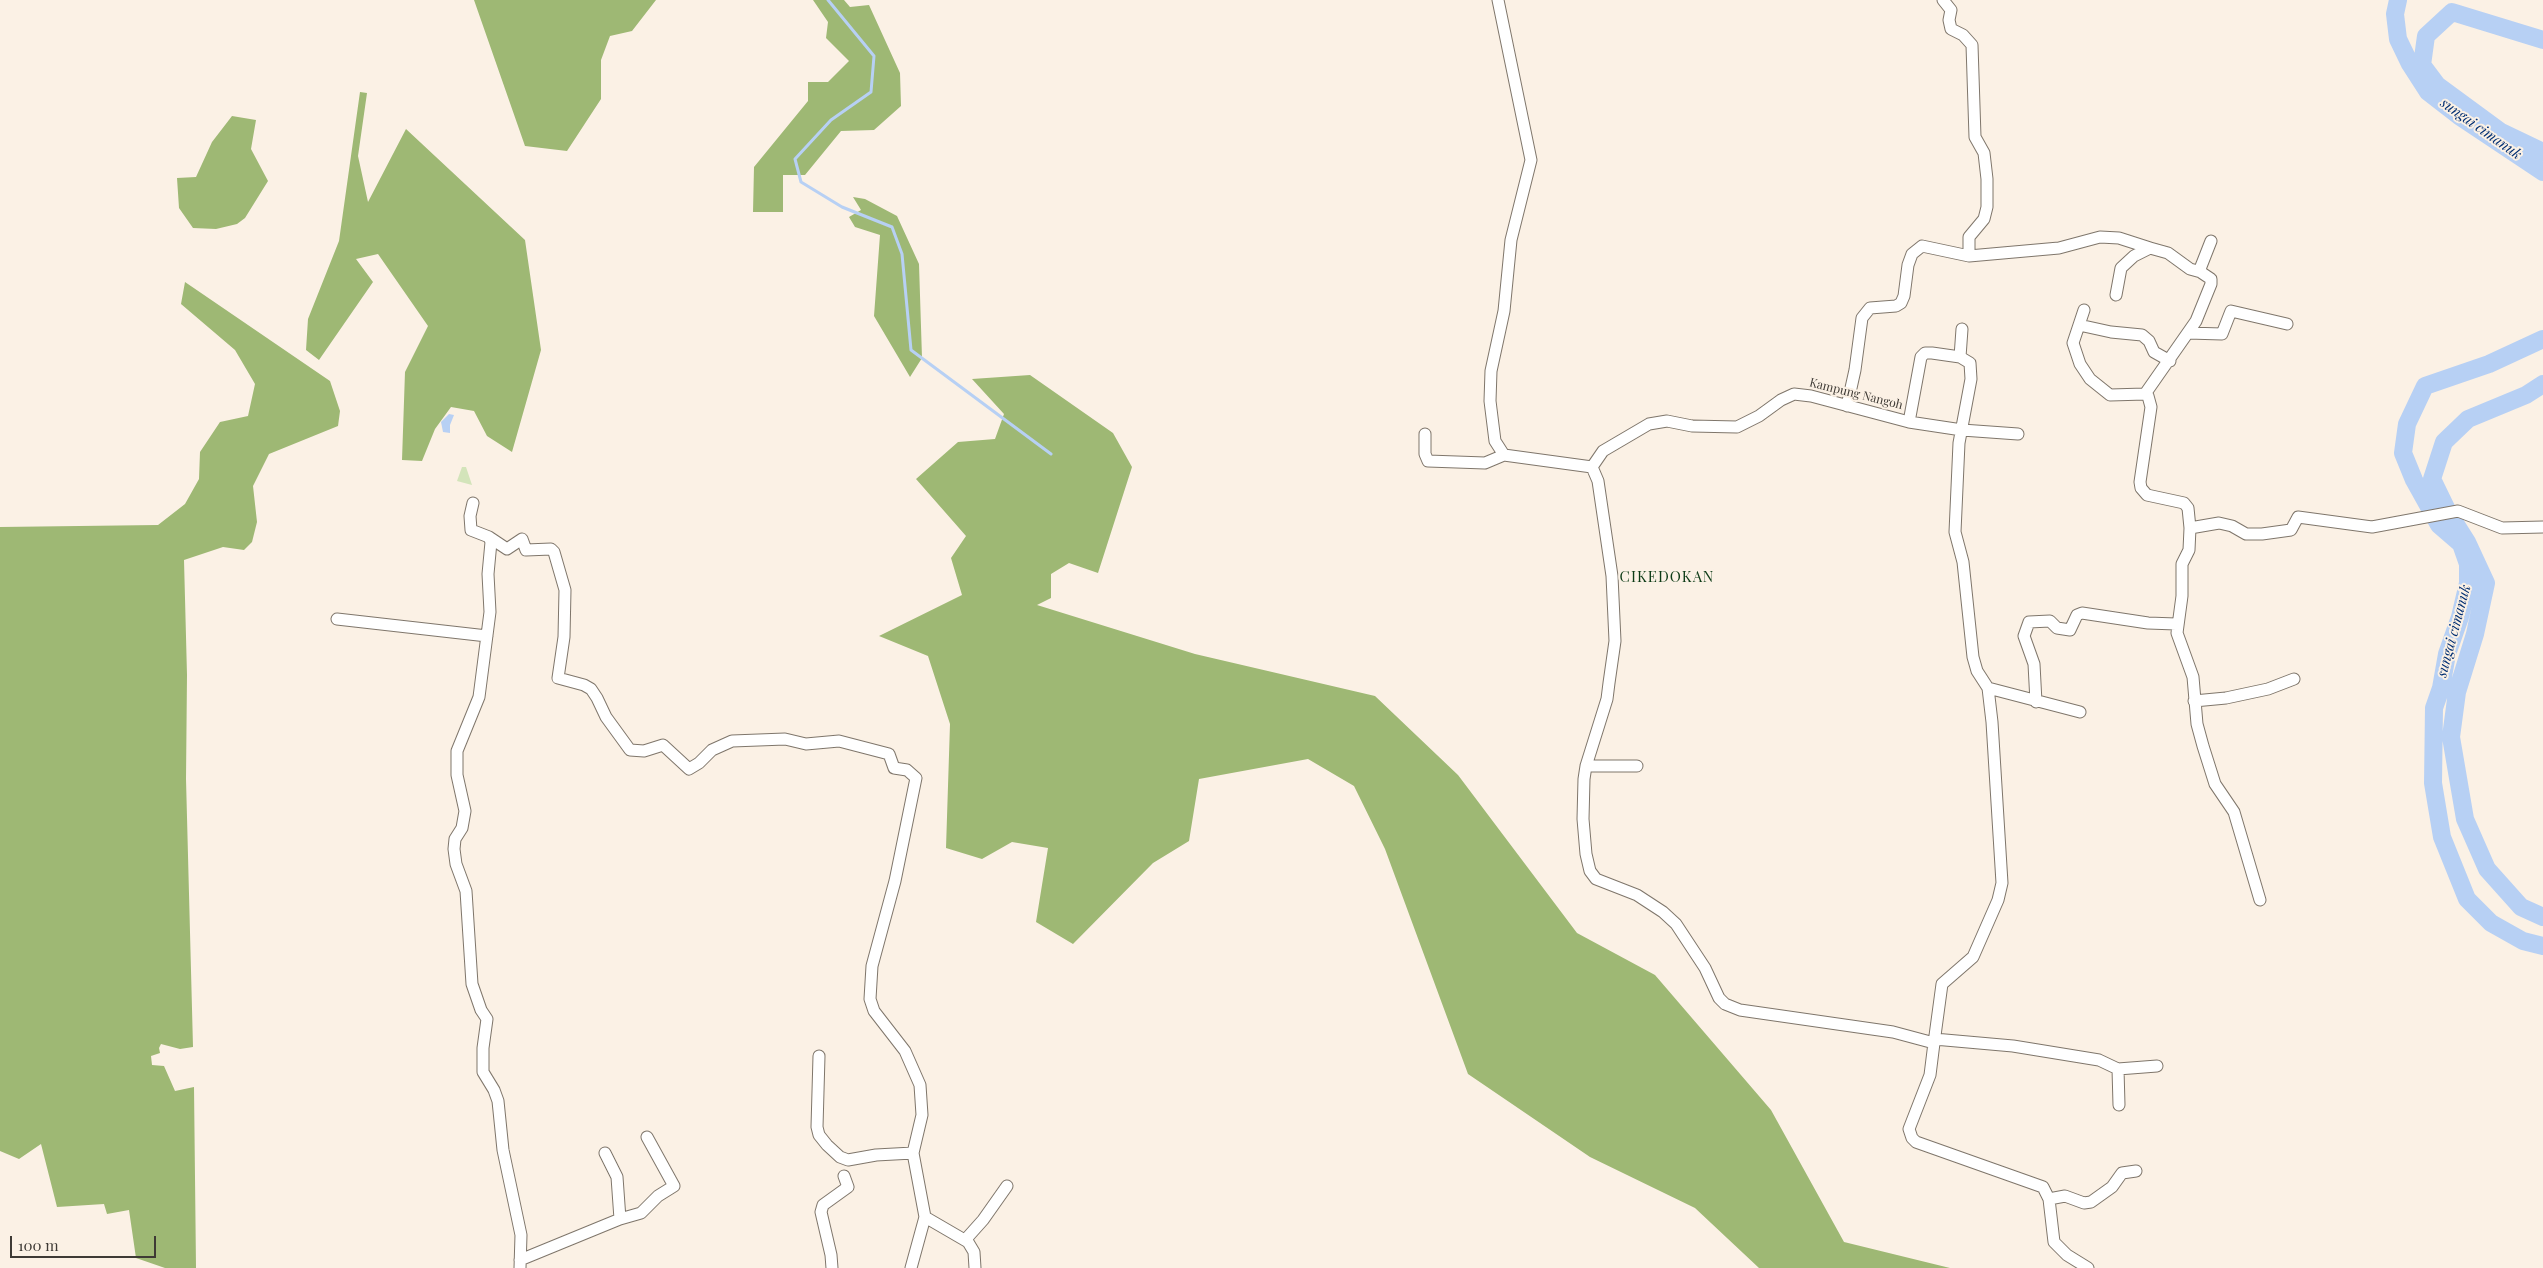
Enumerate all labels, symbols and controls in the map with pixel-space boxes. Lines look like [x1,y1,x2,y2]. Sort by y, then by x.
water label: sungai cimanuk [2437,95,2525,163]
street label: Kampung Nangoh [1808,375,1904,413]
district label: CIKEDOKAN [1618,568,1716,586]
water label: sungai cimanuk [2434,583,2474,679]
scale bar [12,1226,159,1258]
text: 100 m [18,1235,59,1255]

